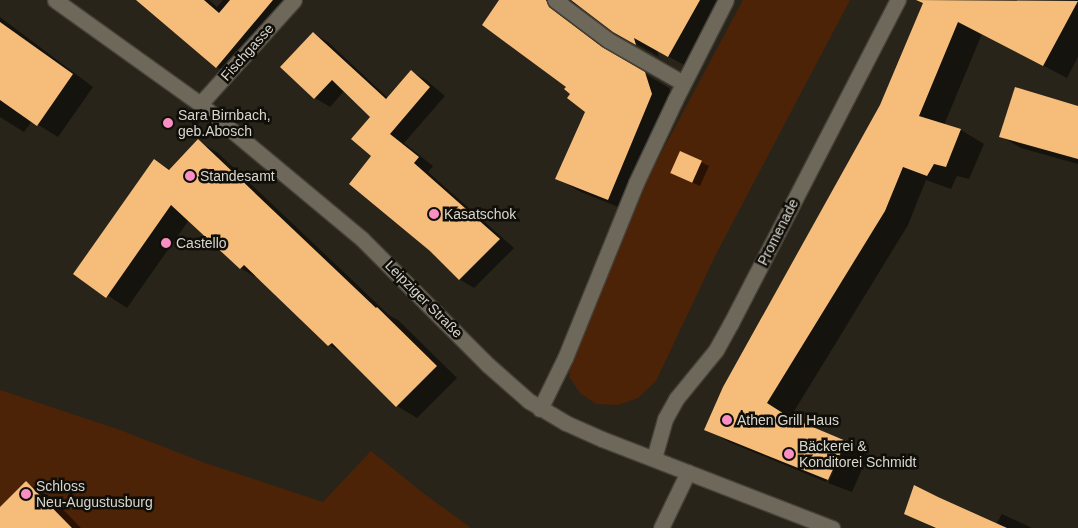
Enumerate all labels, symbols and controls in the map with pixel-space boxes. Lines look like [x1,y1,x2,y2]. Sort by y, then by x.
street label: Fischgasse [217,20,277,84]
place label: Sara Birnbach, geb.Abosch [178,107,271,140]
marker: Sara Birnbach, geb.Abosch [162,117,174,129]
place label: Standesamt [200,168,275,184]
marker: Standesamt [184,170,196,182]
street label: Promenade [754,196,802,268]
place label: Kasatschok [444,206,516,222]
marker: Kasatschok [428,208,440,220]
place label: Castello [176,235,227,251]
marker: Castello [160,237,172,249]
street label: Leipziger Straße [382,257,466,341]
place label: Athen Grill Haus [737,412,839,428]
marker: Athen Grill Haus [721,414,733,426]
place label: Bäckerei & Konditorei Schmidt [799,438,917,471]
marker: Bäckerei & Konditorei Schmidt [783,448,795,460]
place label: Schloss Neu-Augustusburg [36,478,153,511]
marker: Schloss Neu-Augustusburg [20,488,32,500]

